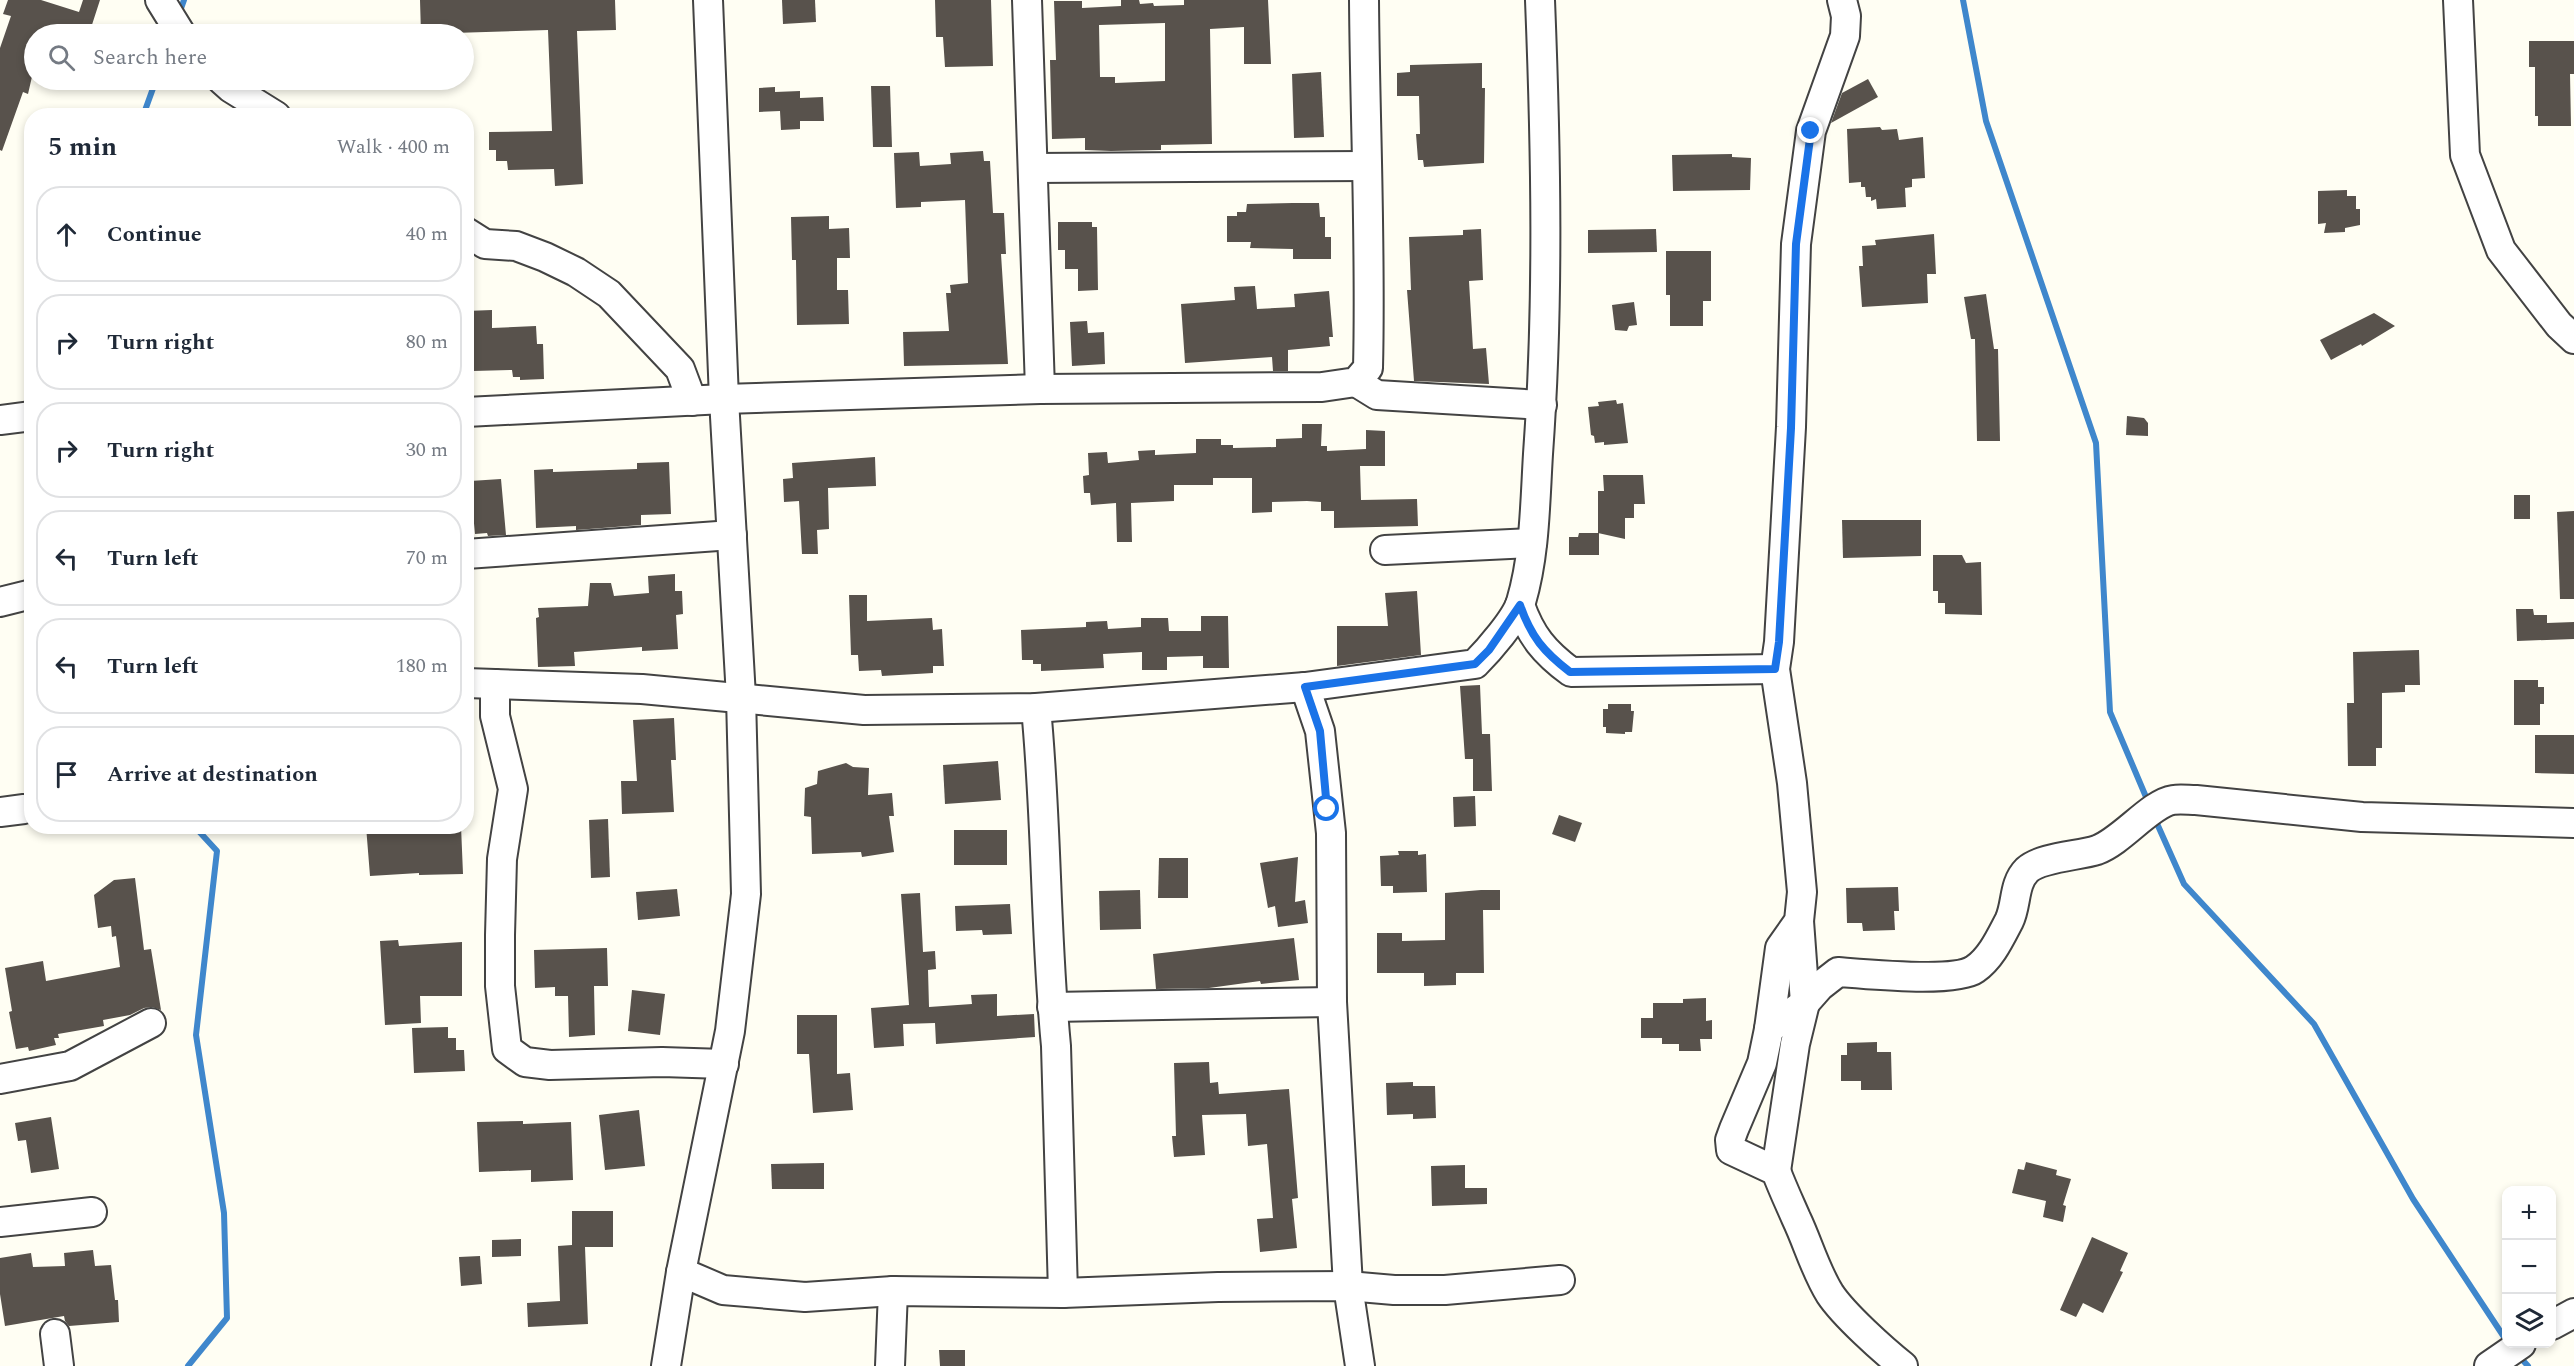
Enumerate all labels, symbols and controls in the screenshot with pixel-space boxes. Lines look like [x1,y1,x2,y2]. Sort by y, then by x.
search box [24,24,474,90]
icon: search [45,41,78,74]
text: Search here [93,41,207,74]
route end [1797,117,1823,143]
text: 5 min [48,127,117,167]
text: Walk · 400 m [337,132,450,162]
icon: ahead [50,218,83,251]
text: Continue [107,218,202,251]
text: 40 m [406,219,448,249]
icon: right [50,326,83,359]
text: Turn right [107,326,214,359]
text: 80 m [406,327,448,357]
icon: right [50,434,83,467]
text: Turn right [107,434,214,467]
text: 30 m [406,435,448,465]
icon: left [50,542,83,575]
text: Turn left [107,542,199,575]
text: 70 m [406,543,448,573]
icon: left [50,650,83,683]
text: Turn left [107,650,199,683]
text: 180 m [396,651,448,681]
icon: arrive [50,758,83,791]
text: Arrive at destination [107,758,318,791]
route start [1313,795,1339,821]
map controls [2502,1186,2556,1348]
button: + [2502,1186,2556,1240]
button: − [2502,1240,2556,1294]
button: layers [2502,1294,2556,1348]

